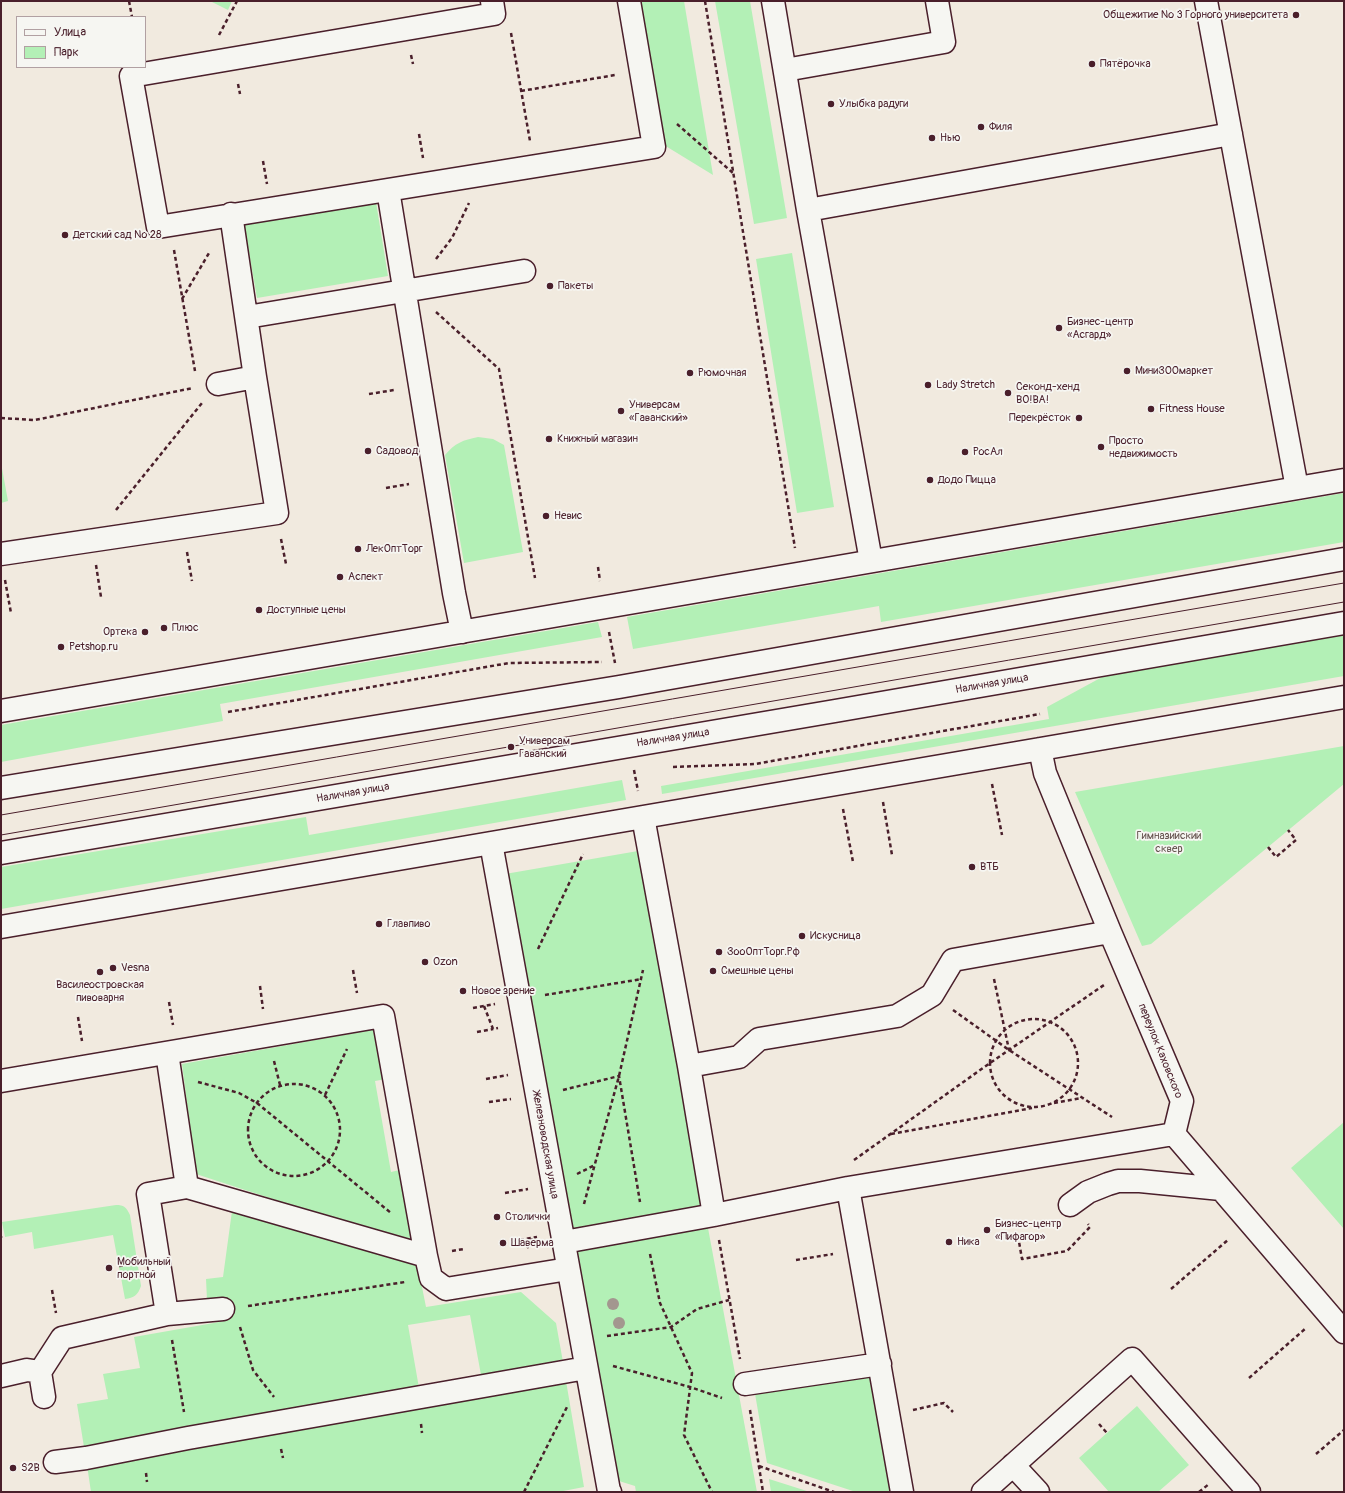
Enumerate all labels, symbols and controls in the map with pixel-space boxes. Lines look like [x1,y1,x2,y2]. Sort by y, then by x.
place label: Общежитие № 3 Горного университета [1103,8,1288,22]
marker: Общежитие № 3 Горного университета [1291,10,1301,20]
legend [16,16,146,68]
text: Улица [54,25,86,40]
text: Парк [54,45,79,60]
place label: Пятёрочка [1100,57,1151,71]
marker: Пятёрочка [1087,59,1097,69]
place label: Улыбка радуги [839,97,908,111]
marker: Улыбка радуги [826,99,836,109]
place label: Филя [989,120,1012,134]
marker: Филя [976,122,986,132]
place label: Нью [940,131,961,145]
marker: Нью [927,133,937,143]
place label: Детский сад № 28 [73,228,161,242]
marker: Детский сад № 28 [60,230,70,240]
place label: Пакеты [558,279,593,293]
marker: Пакеты [545,281,555,291]
place label: Бизнес-центр «Асгард» [1067,315,1133,341]
marker: Бизнес-центр «Асгард» [1054,323,1064,333]
place label: МиниЗООмаркет [1135,364,1213,378]
place label: Рюмочная [698,366,747,380]
marker: МиниЗООмаркет [1122,366,1132,376]
marker: Рюмочная [685,368,695,378]
place label: Lady Stretch [936,378,995,392]
marker: Lady Stretch [923,380,933,390]
place label: Секонд-хенд ВО!ВА! [1016,380,1080,406]
marker: Секонд-хенд ВО!ВА! [1003,388,1013,398]
place label: Универсам «Гаванский» [629,398,688,424]
place label: Fitness House [1159,402,1225,416]
marker: Fitness House [1146,404,1156,414]
marker: Универсам «Гаванский» [616,406,626,416]
place label: Перекрёсток [1009,411,1071,425]
marker: Перекрёсток [1074,413,1084,423]
place label: Книжный магазин [557,432,638,446]
marker: Книжный магазин [544,434,554,444]
place label: Просто недвижимость [1109,434,1178,460]
marker: Просто недвижимость [1096,442,1106,452]
place label: Садовод [376,444,418,458]
place label: РосАл [973,445,1003,459]
marker: Садовод [363,446,373,456]
marker: РосАл [960,447,970,457]
place label: Додо Пицца [938,473,996,487]
marker: Додо Пицца [925,475,935,485]
place label: Невис [554,509,582,523]
marker: Невис [541,511,551,521]
place label: ЛекОптТорг [366,542,423,556]
marker: ЛекОптТорг [353,544,363,554]
place label: Аспект [348,570,383,584]
marker: Аспект [335,572,345,582]
place label: Доступные цены [267,603,346,617]
marker: Доступные цены [254,605,264,615]
place label: Плюс [172,621,199,635]
marker: Плюс [159,623,169,633]
place label: Ортека [103,625,137,639]
marker: Ортека [140,627,150,637]
place label: Petshop.ru [69,640,118,654]
marker: Petshop.ru [56,642,66,652]
street label: Наличная улица [954,671,1030,697]
street label: Наличная улица [635,726,711,750]
place label: Универсам Гаванский [519,734,570,760]
marker: Универсам Гаванский [506,742,516,752]
street label: Наличная улица [315,780,391,806]
park label: Гимназийский сквер [1137,829,1201,855]
place label: ВТБ [980,860,999,874]
marker: ВТБ [967,862,977,872]
place label: Главпиво [387,917,430,931]
marker: Главпиво [374,919,384,929]
place label: Искусница [810,929,861,943]
marker: Искусница [797,931,807,941]
place label: ЗооОптТорг.Рф [727,945,800,959]
marker: ЗооОптТорг.Рф [714,947,724,957]
place label: Ozon [433,955,458,969]
marker: Ozon [420,957,430,967]
place label: Vesna [121,961,149,975]
marker: Vesna [108,963,118,973]
place label: Смешные цены [721,964,794,978]
marker: Смешные цены [708,966,718,976]
marker: Василеостровская пивоварня [95,967,105,977]
place label: Василеостровская пивоварня [56,978,144,1004]
place label: Новое зрение [471,984,535,998]
marker: Новое зрение [458,986,468,996]
street label: переулок Каховского [1135,1002,1185,1100]
street label: Железноводская улица [529,1090,561,1200]
place label: Столички [505,1210,550,1224]
marker: Столички [492,1212,502,1222]
place label: Бизнес-центр «Пифагор» [995,1217,1061,1243]
marker: Бизнес-центр «Пифагор» [982,1225,992,1235]
place label: Ника [957,1235,980,1249]
place label: Шаверма [511,1236,554,1250]
marker: Ника [944,1237,954,1247]
marker: Шаверма [498,1238,508,1248]
place label: Мобильный портной [117,1255,171,1281]
marker: Мобильный портной [104,1263,114,1273]
place label: S2B [21,1461,40,1475]
marker: S2B [8,1463,18,1473]

